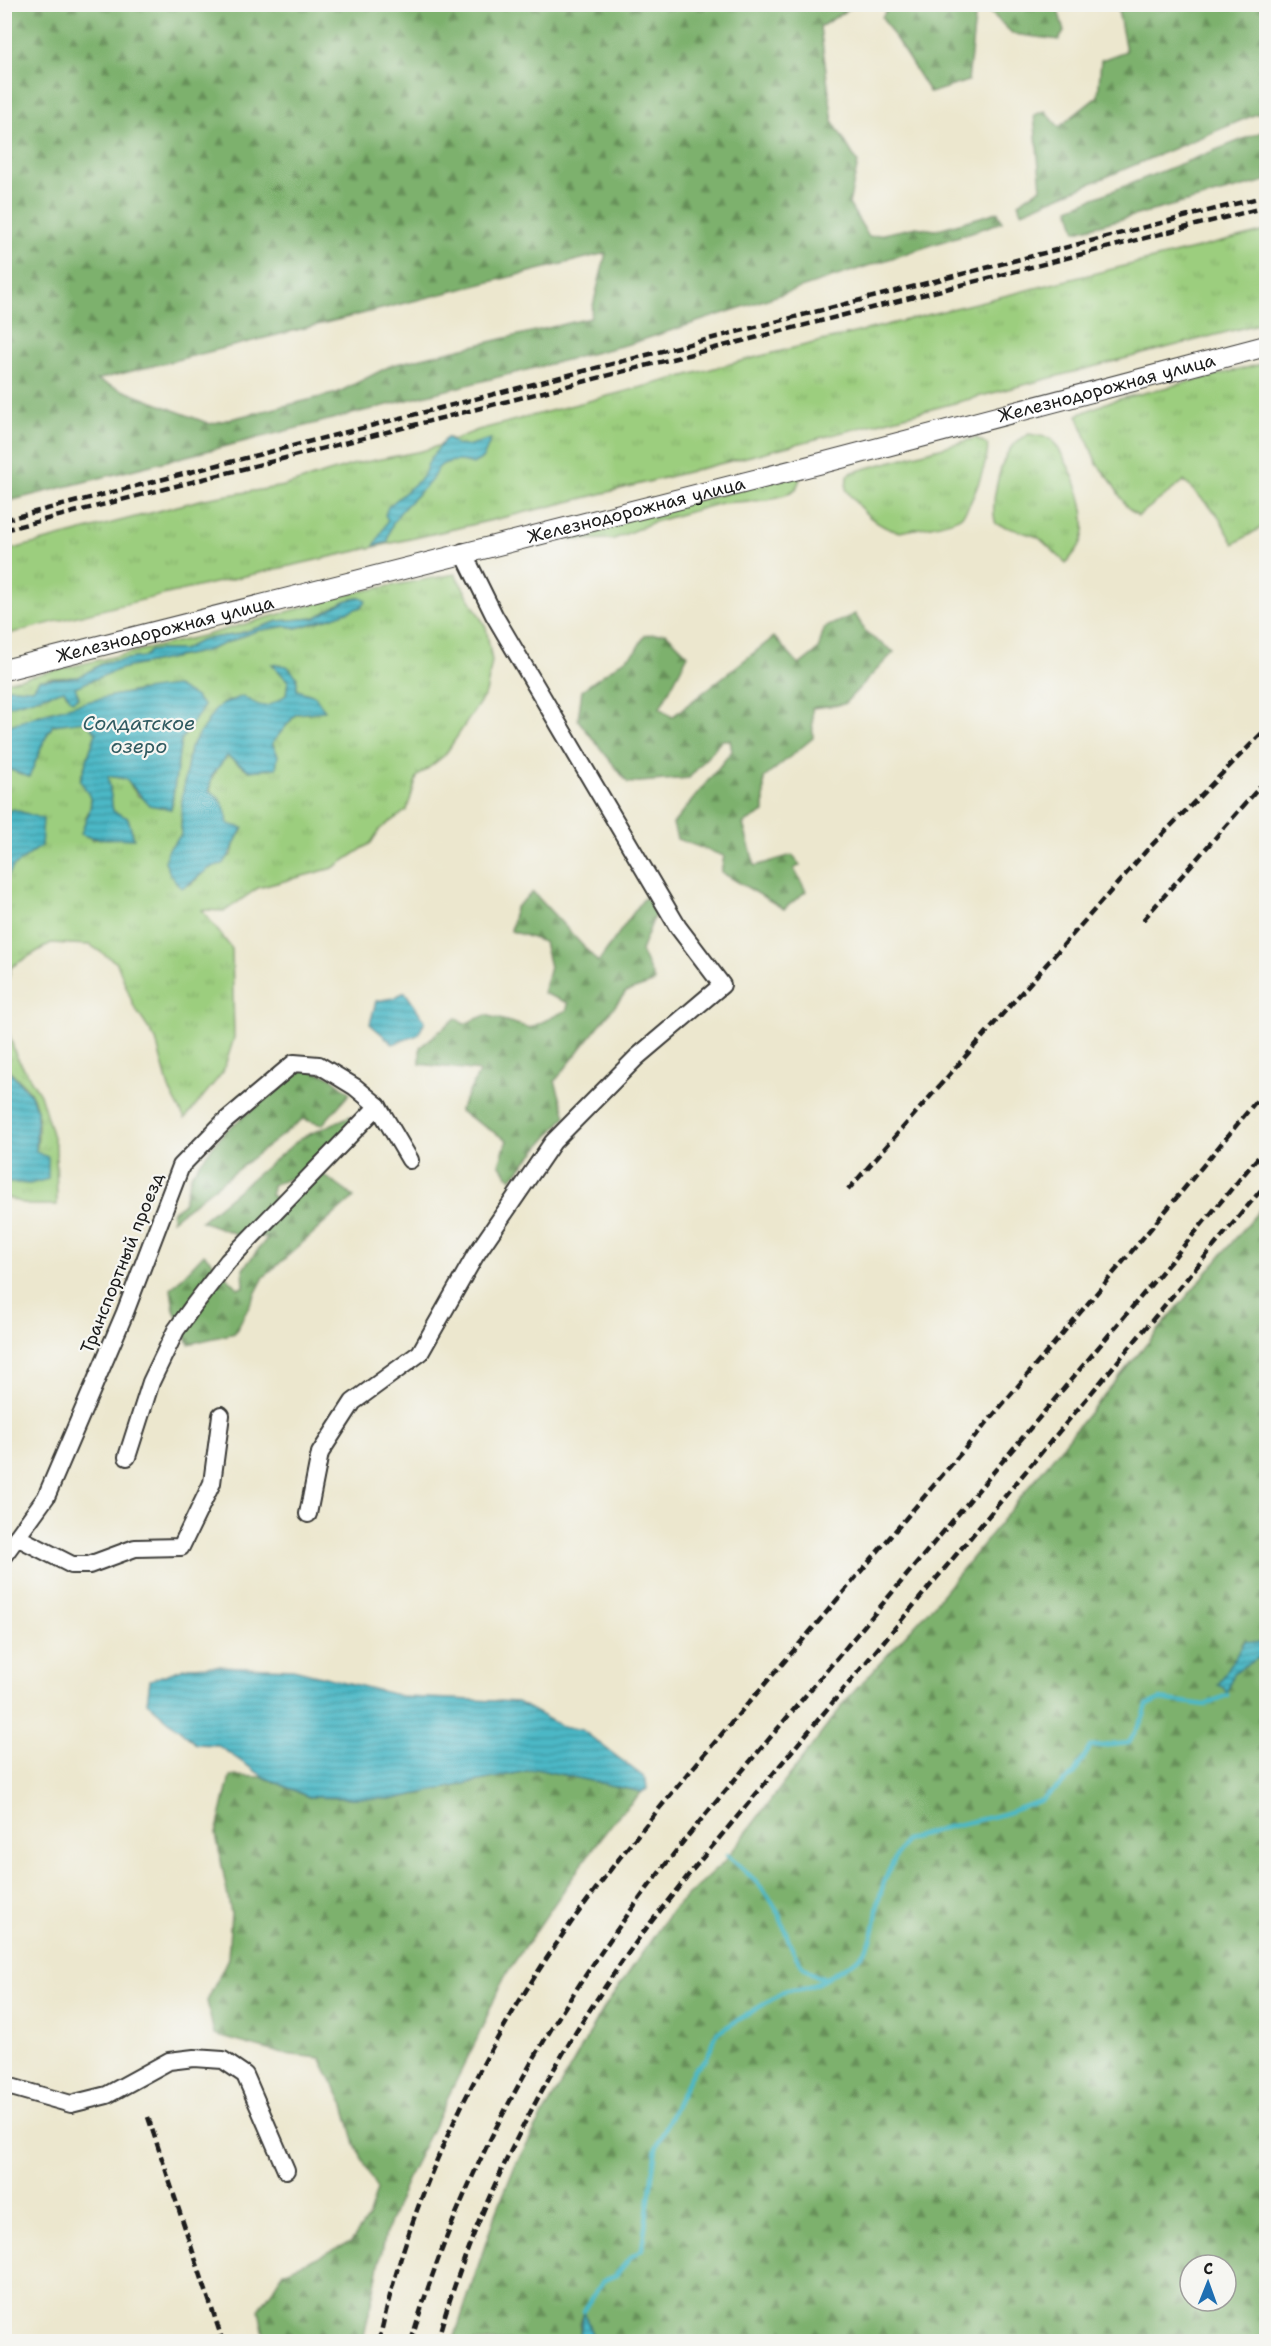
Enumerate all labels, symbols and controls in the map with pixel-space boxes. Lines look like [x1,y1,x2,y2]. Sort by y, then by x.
street label: Железнодорожная улица [995,348,1218,428]
street label: Железнодорожная улица [525,471,748,549]
street label: Железнодорожная улица [53,590,276,668]
water label: Солдатское озеро [83,710,195,759]
street label: Транспортный проезд [75,1168,169,1357]
north arrow [1178,2253,1238,2313]
text: С [1203,2258,1214,2279]

